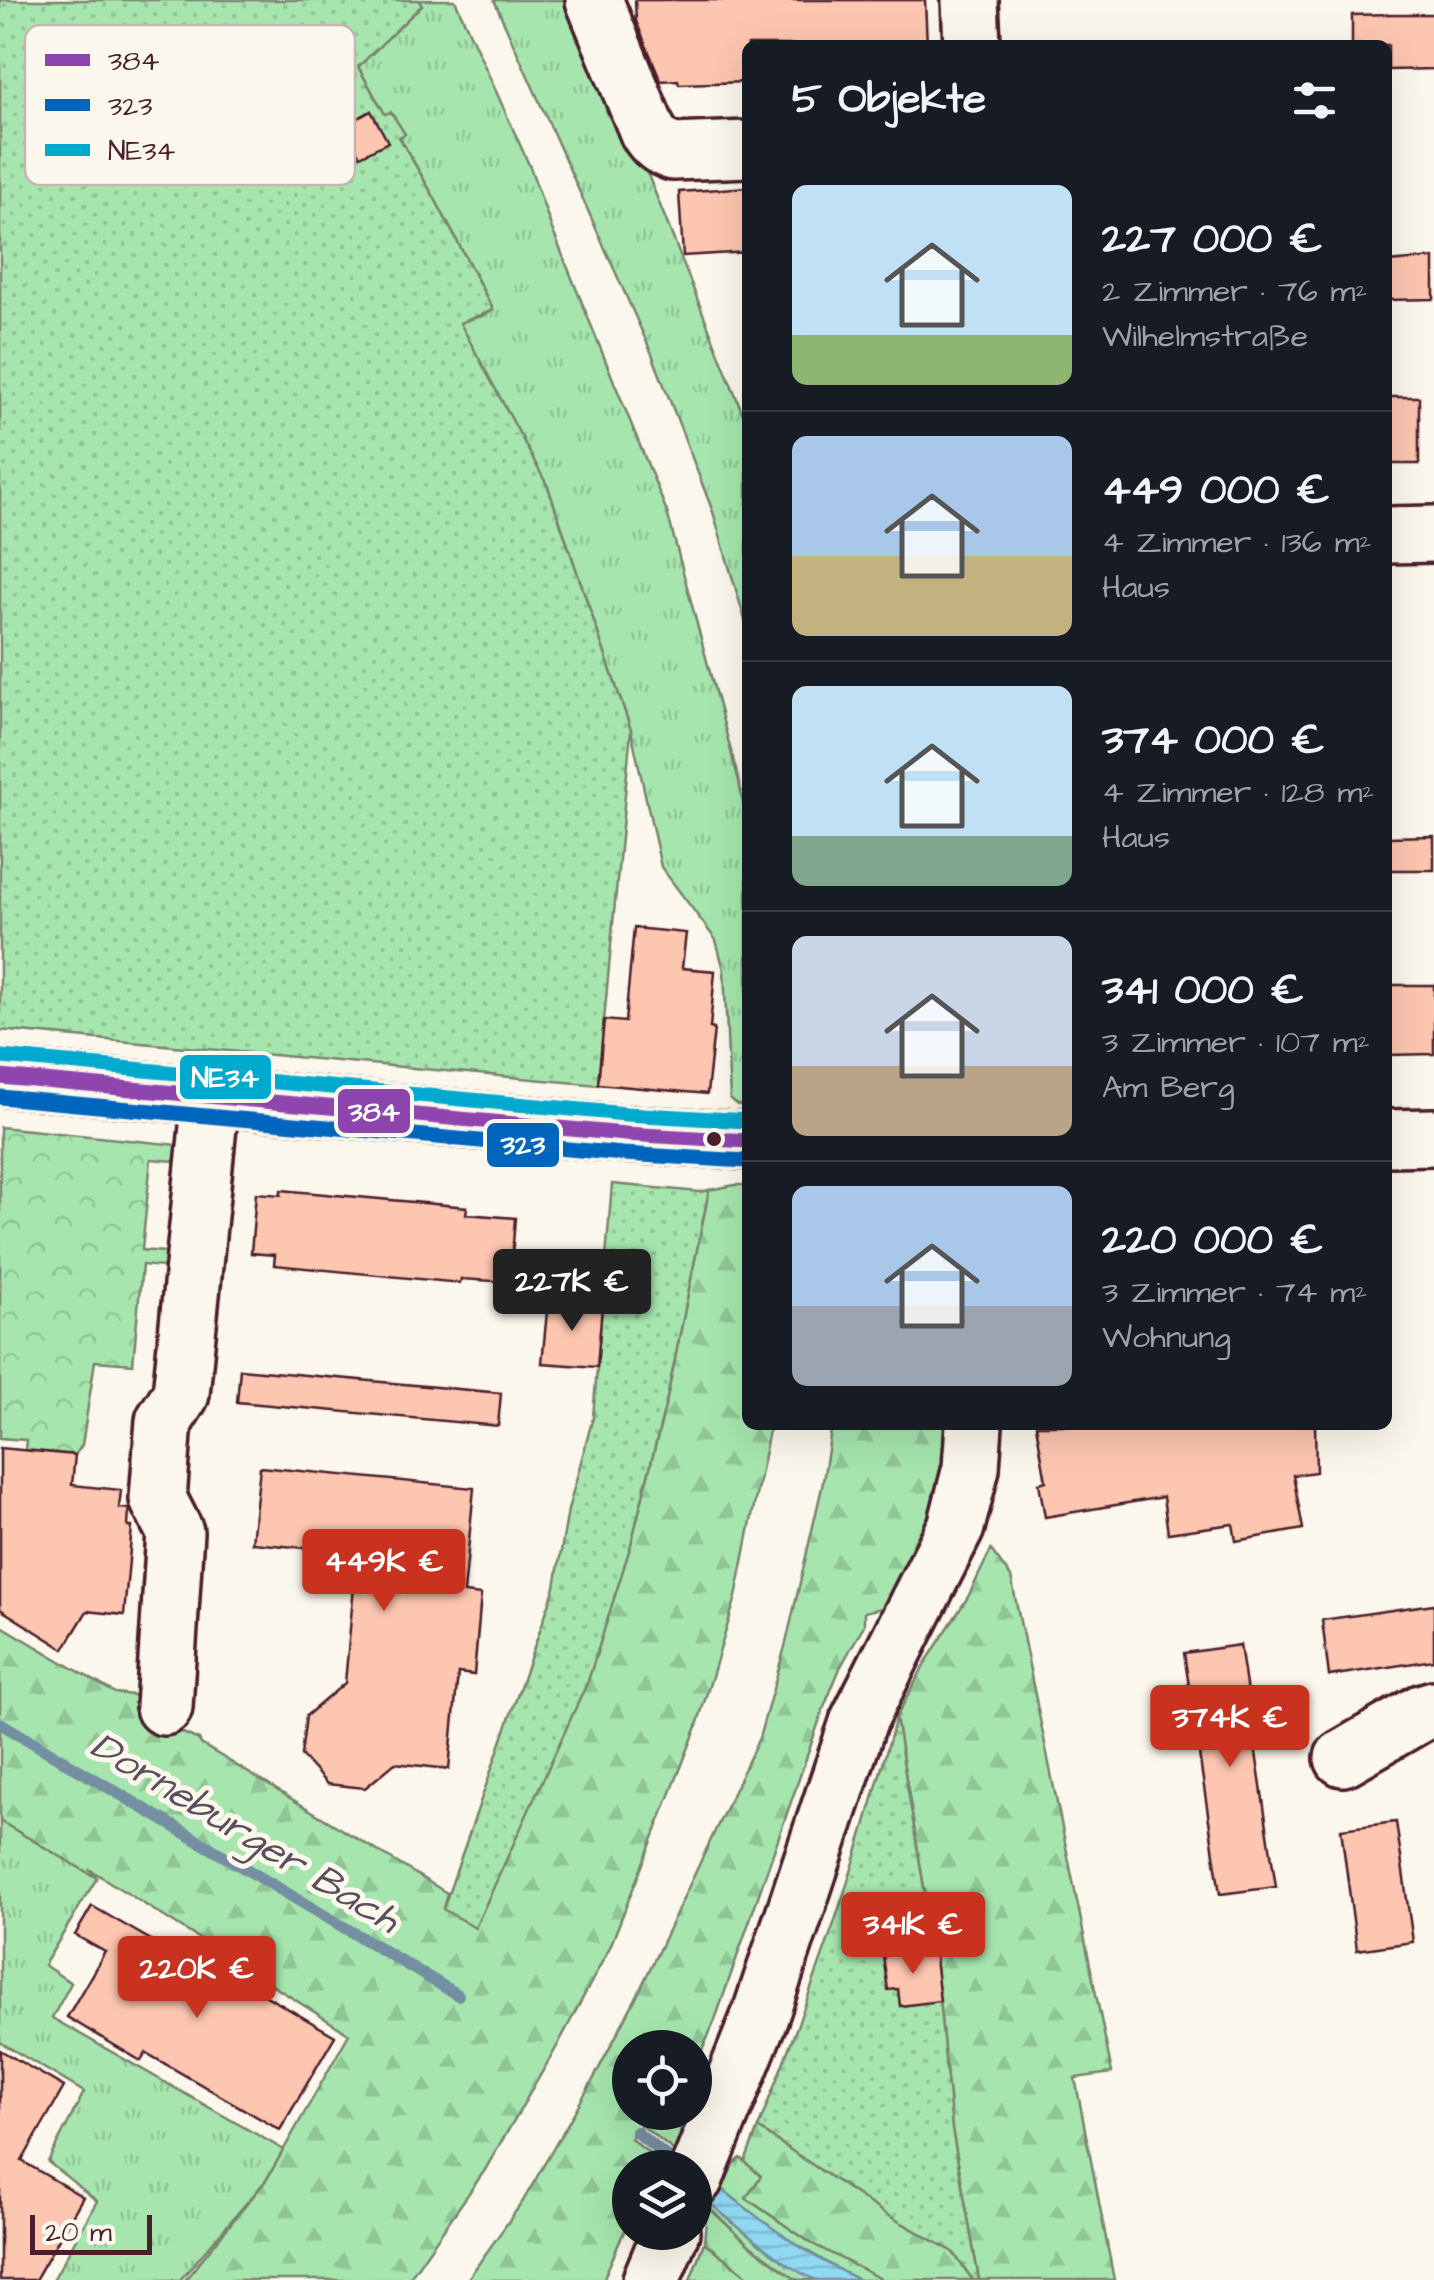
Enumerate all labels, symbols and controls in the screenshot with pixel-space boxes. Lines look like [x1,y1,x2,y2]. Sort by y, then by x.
legend [25,25,355,185]
text: 384 [108,42,159,81]
text: 5 Objekte [792,71,986,129]
icon: filters [1287,73,1342,128]
text: 323 [108,87,153,126]
text: NE34 [108,132,175,171]
text: 227 000 € [1102,211,1322,269]
icon: home [872,225,992,345]
text: 2 Zimmer · 76 m² [1102,269,1367,314]
text: Wilhelmstraße [1102,314,1308,359]
text: 449 000 € [1102,462,1330,520]
icon: home [872,476,992,596]
text: 4 Zimmer · 136 m² [1102,520,1372,565]
text: Haus [1102,565,1170,610]
text: 374 000 € [1102,712,1324,770]
icon: home [872,726,992,846]
text: 4 Zimmer · 128 m² [1102,770,1374,815]
text: Haus [1102,815,1170,860]
text: 341 000 € [1102,962,1304,1020]
icon: home [872,976,992,1096]
text: 3 Zimmer · 107 m² [1102,1020,1370,1065]
line badge: NE34 [178,1053,273,1101]
text: NE34 [191,1059,260,1098]
text: Am Berg [1102,1065,1234,1110]
line badge: 384 [336,1087,412,1135]
text: 384 [347,1093,401,1132]
line badge: 323 [485,1121,561,1169]
text: 323 [500,1126,546,1165]
unlabelled marker [704,1129,724,1149]
text: 220 000 € [1102,1212,1323,1270]
icon: home [872,1226,992,1346]
pin: 227K € [491,1249,653,1334]
text: 227K € [515,1259,629,1304]
text: 3 Zimmer · 74 m² [1102,1270,1367,1315]
text: Wohnung [1102,1315,1231,1360]
pin: 449K € [303,1529,465,1614]
text: 449K € [324,1539,444,1584]
pin: 374K € [1149,1685,1311,1770]
text: 374K € [1172,1695,1288,1740]
water label: Dorneburger Bach [79,1719,411,1949]
pin: 341K € [832,1892,994,1977]
text: 341K € [863,1902,963,1947]
pin: 220K € [116,1936,278,2021]
text: 220K € [140,1946,254,1991]
map controls [612,2030,712,2250]
button: locate [612,2030,712,2130]
button: layers [612,2150,712,2250]
scale bar [30,2210,152,2254]
text: 20 m [45,2213,112,2252]

